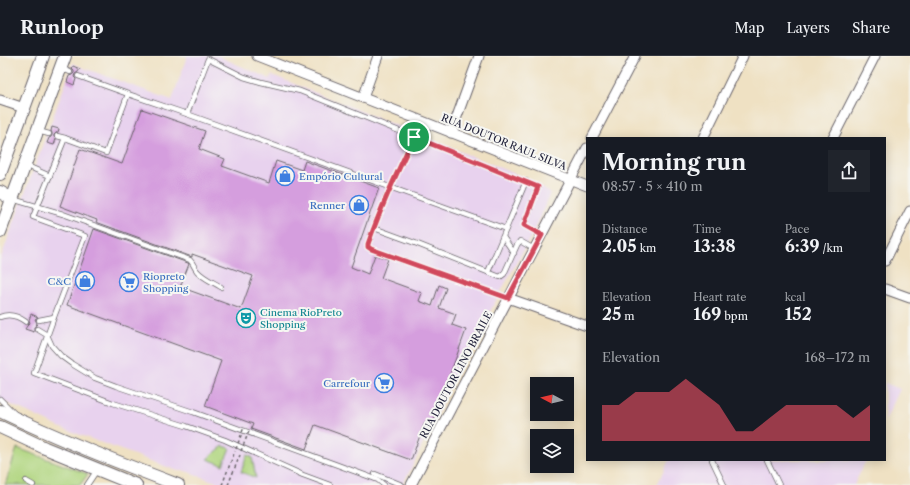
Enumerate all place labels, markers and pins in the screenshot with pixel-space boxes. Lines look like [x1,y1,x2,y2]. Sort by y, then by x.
pin [397,120,431,154]
shop icon: Empório Cultural [274,165,296,187]
place label: Empório Cultural [299,170,383,183]
shop icon: Renner [348,194,370,216]
place label: Renner [310,199,346,212]
shop icon: C&C [74,270,96,292]
place label: Riopreto Shopping [143,270,189,295]
supermarket icon: Riopreto Shopping [118,271,140,293]
place label: C&C [48,275,71,288]
place label: Cinema RioPreto Shopping [260,306,342,331]
theatre icon: Cinema RioPreto Shopping [235,307,257,329]
supermarket icon: Carrefour [373,372,395,394]
place label: Carrefour [323,377,371,390]

